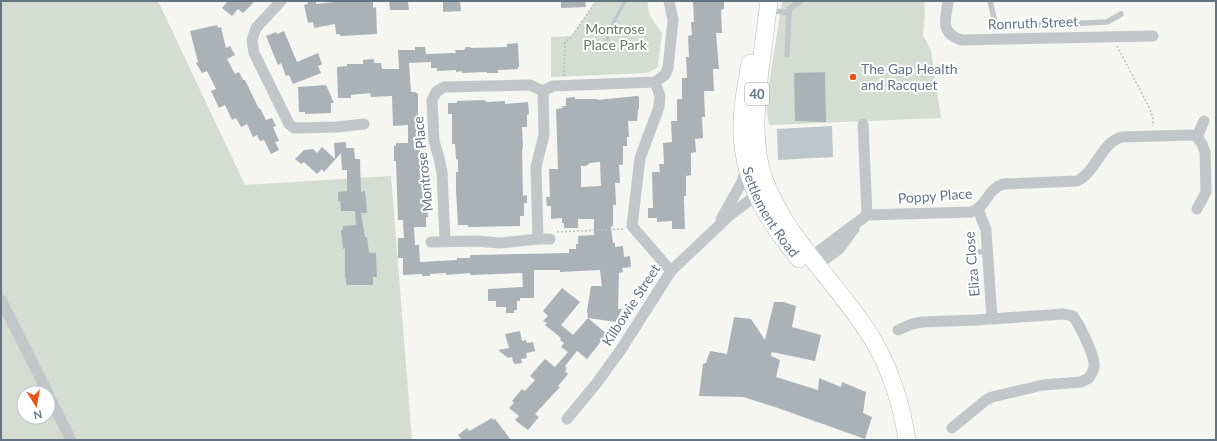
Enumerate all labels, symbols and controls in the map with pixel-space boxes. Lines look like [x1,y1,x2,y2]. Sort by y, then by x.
street label: Ronruth Street [988,12,1078,33]
park label: Montrose Place Park [583,20,648,53]
place label: The Gap Health and Racquet [861,60,957,93]
marker: The Gap Health and Racquet [848,72,858,82]
road number: 40 [745,83,769,105]
street label: Montrose Place [409,116,436,213]
street label: Settlement Road [739,165,803,260]
street label: Poppy Place [897,184,973,207]
street label: Eliza Close [960,231,983,297]
street label: Kilbowie Street [598,261,663,349]
north arrow [16,385,56,425]
text: N [33,408,43,422]

